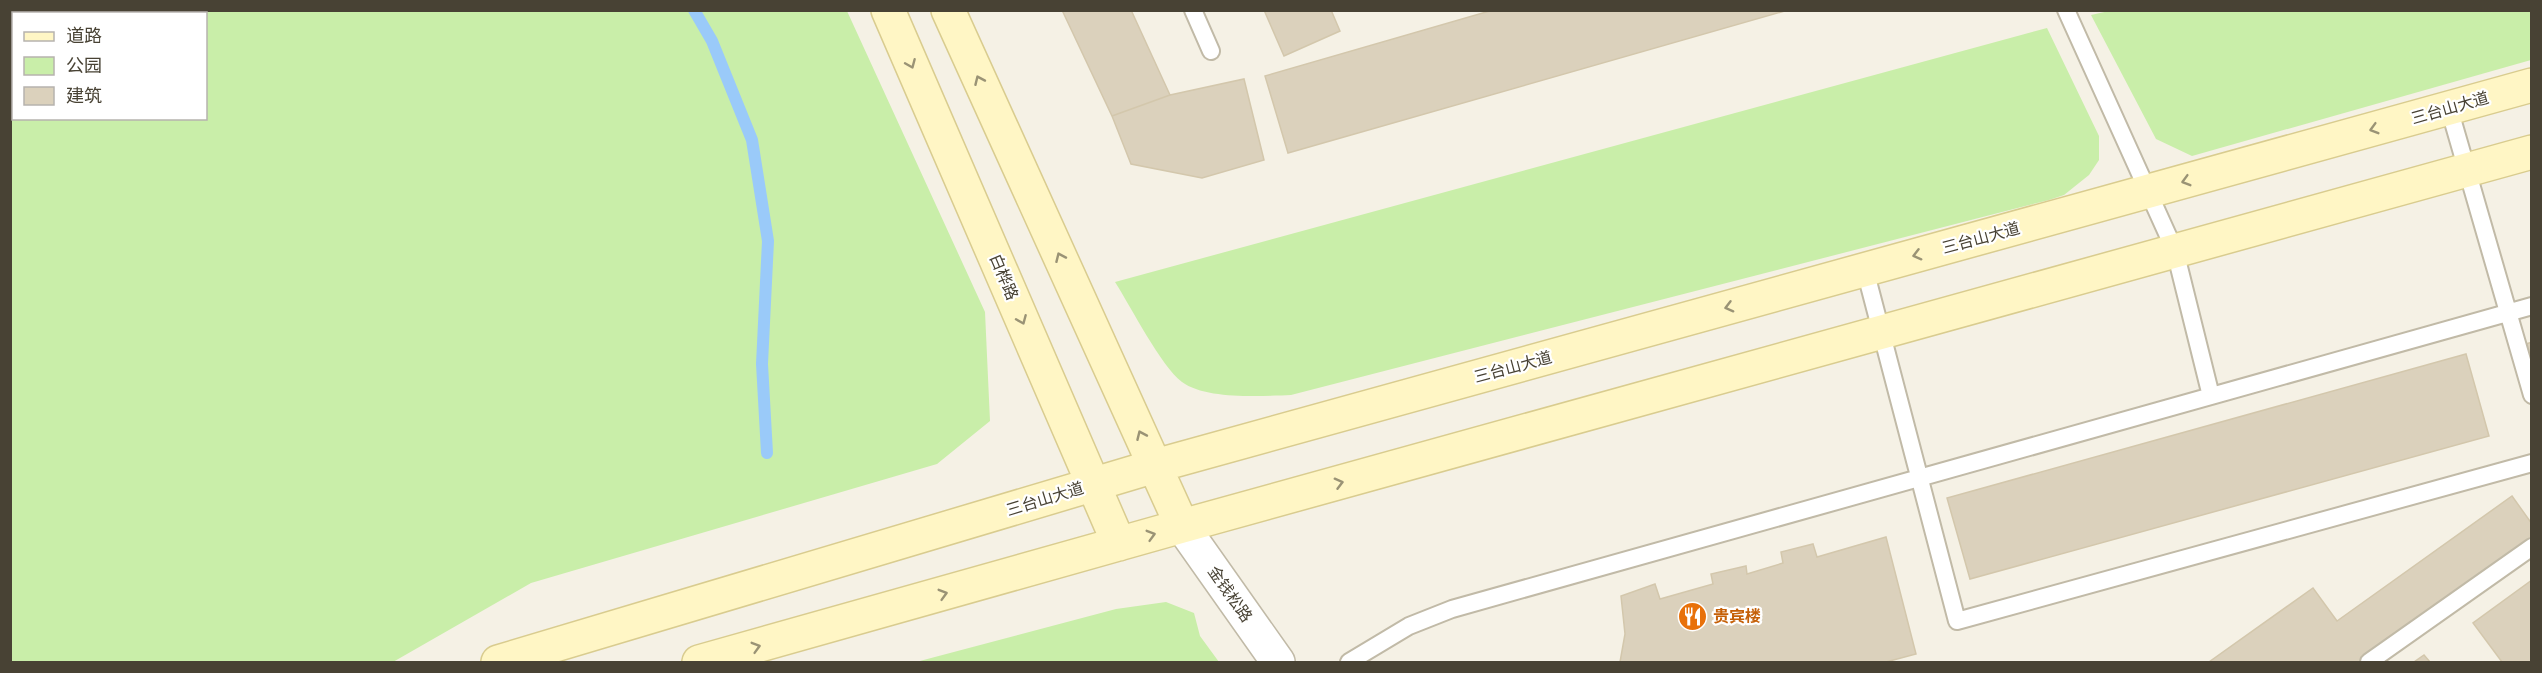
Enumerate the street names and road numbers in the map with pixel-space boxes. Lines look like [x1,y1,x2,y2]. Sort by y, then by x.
street label: 三台山大道 [2409,89,2491,127]
street label: 三台山大道 [1940,219,2022,257]
street label: 白桦路 [987,252,1021,302]
street label: 三台山大道 [1472,348,1554,386]
street label: 三台山大道 [1004,479,1086,519]
street label: 金钱松路 [1205,563,1255,625]

